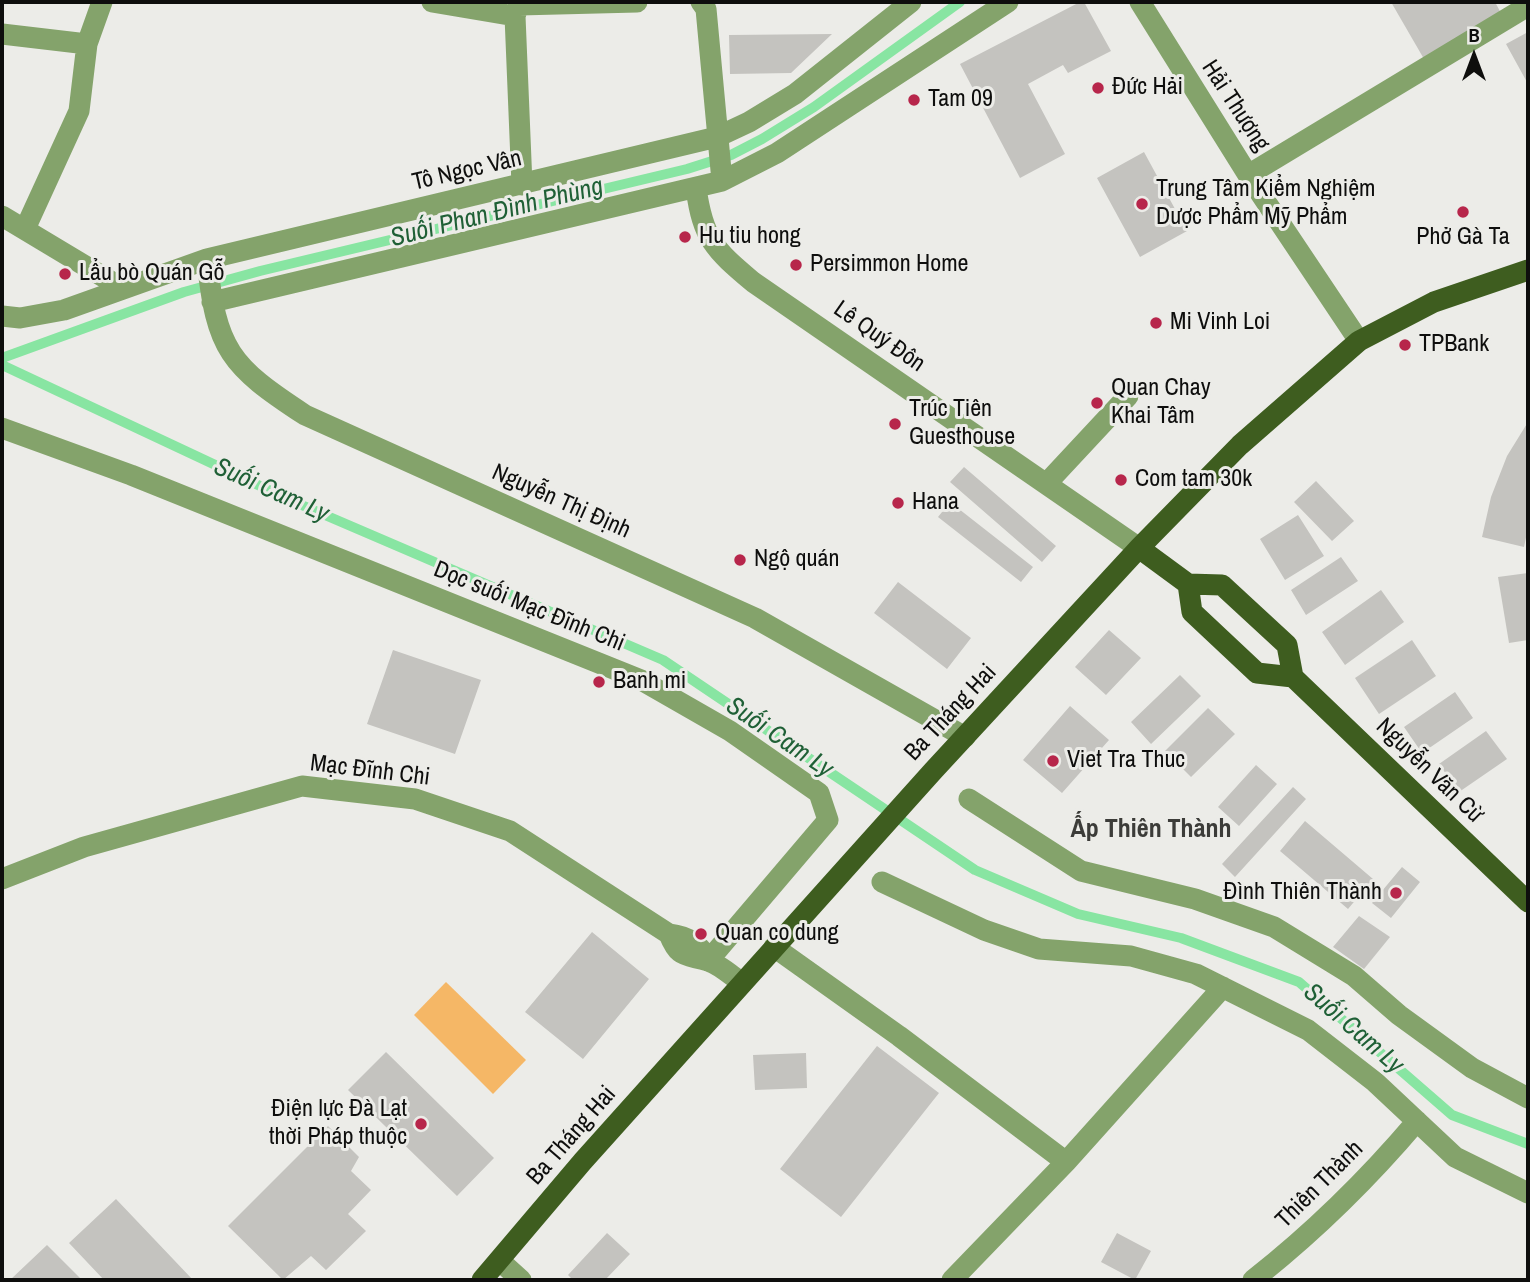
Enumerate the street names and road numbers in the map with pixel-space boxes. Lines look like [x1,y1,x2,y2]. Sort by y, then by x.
street label: Hải Thượng [1195,55,1275,157]
street label: Tô Ngọc Vân [410,144,524,198]
street label: Lê Quý Đôn [828,295,930,379]
street label: Nguyễn Thị Định [487,459,635,545]
street label: Dọc suối Mạc Đĩnh Chi [429,556,629,658]
street label: Ba Tháng Hai [899,659,1003,767]
street label: Nguyễn Văn Cừ [1370,713,1488,829]
street label: Mạc Đĩnh Chi [309,749,431,793]
street label: Ba Tháng Hai [521,1081,623,1191]
street label: Thiên Thành [1270,1135,1370,1235]

